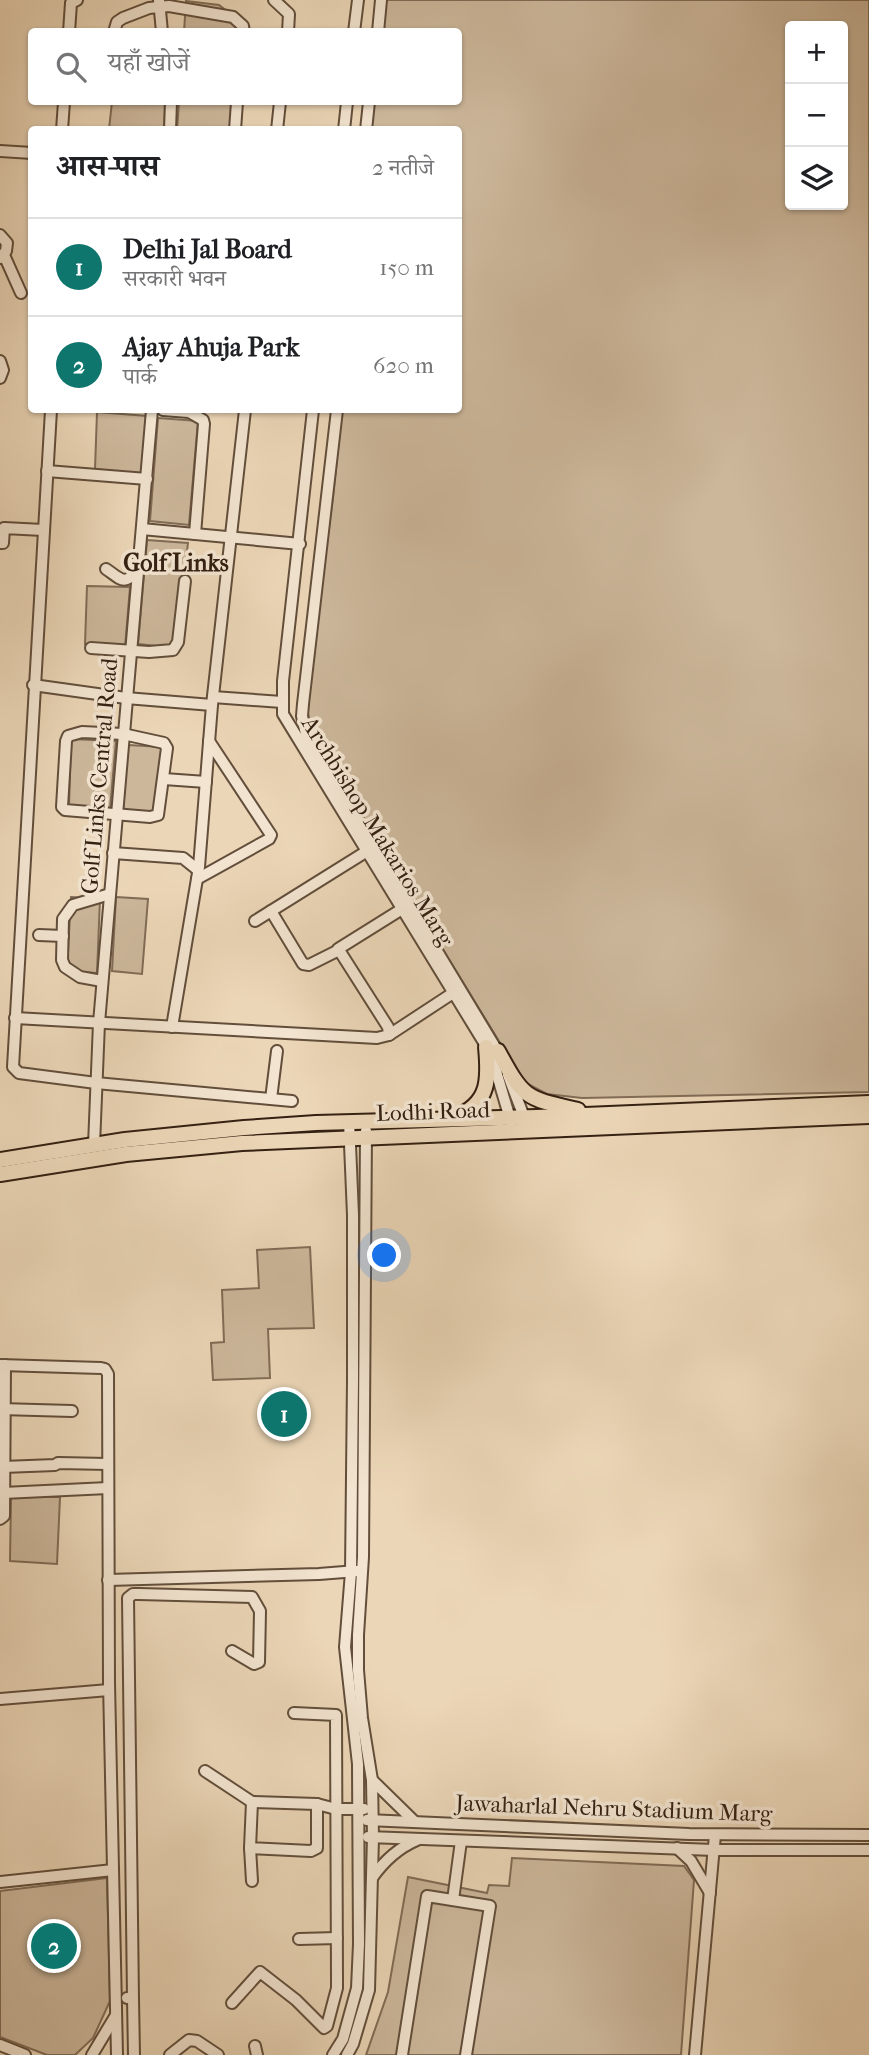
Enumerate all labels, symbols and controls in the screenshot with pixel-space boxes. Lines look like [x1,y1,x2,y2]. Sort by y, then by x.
map controls [785,21,848,210]
button: + [785,21,848,84]
search box [28,28,462,105]
text: यहाँ खोजें [108,47,190,78]
icon: search [52,48,90,86]
button: − [785,84,848,147]
button: layers [785,147,848,210]
text: आस-पास [56,149,159,184]
text: 2 नतीजे [372,154,434,181]
text: Delhi Jal Board [123,234,292,265]
text: 1 [75,254,83,281]
text: 150 m [379,254,434,281]
text: सरकारी भवन [123,265,226,292]
text: Ajay Ahuja Park [123,332,299,363]
text: 2 [73,352,85,379]
text: 620 m [373,352,434,379]
text: पार्क [123,363,157,390]
district label: Golf Links [123,549,229,577]
street label: Golf Links Central Road [76,656,123,895]
street label: Archbishop Makarios Marg [295,711,460,952]
street label: Lodhi Road [376,1096,491,1127]
your location [367,1238,401,1272]
pin: 1 [261,1388,307,1440]
street label: Jawaharlal Nehru Stadium Marg [453,1789,774,1828]
pin: 2 [31,1920,77,1972]

